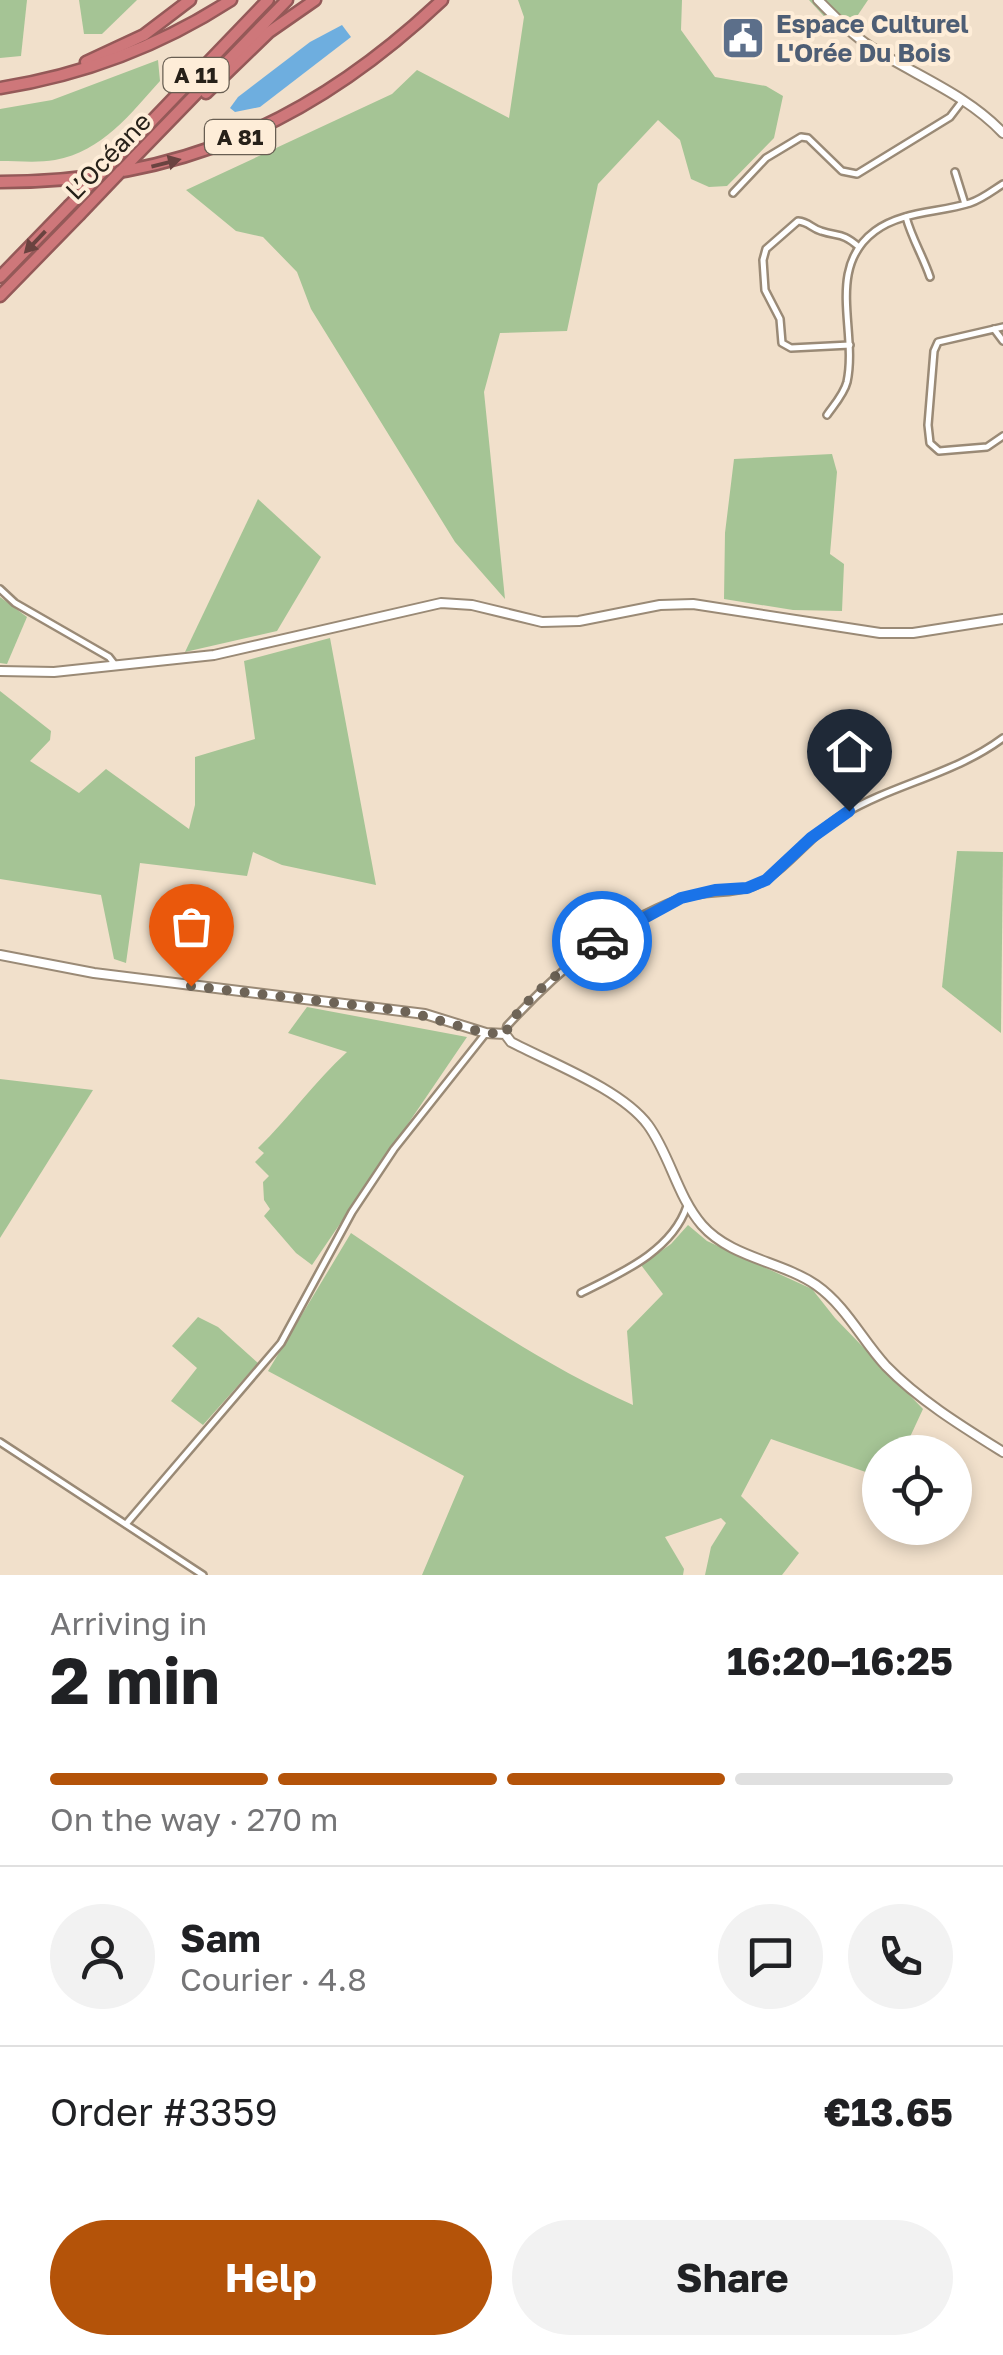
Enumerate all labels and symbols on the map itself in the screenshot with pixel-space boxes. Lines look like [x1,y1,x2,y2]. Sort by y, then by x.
place label: Espace Culturel L'Orée Du Bois [776,8,969,68]
public building icon: Espace Culturel L'Orée Du Bois [720,15,766,61]
road number: A 11 [164,58,228,92]
street label: L’Océane [58,106,157,206]
road number: A 81 [205,120,275,154]
one-way arrow [151,155,182,170]
one-way arrow [23,229,47,253]
pin [807,709,892,812]
pin [149,884,234,987]
courier [552,891,652,991]

